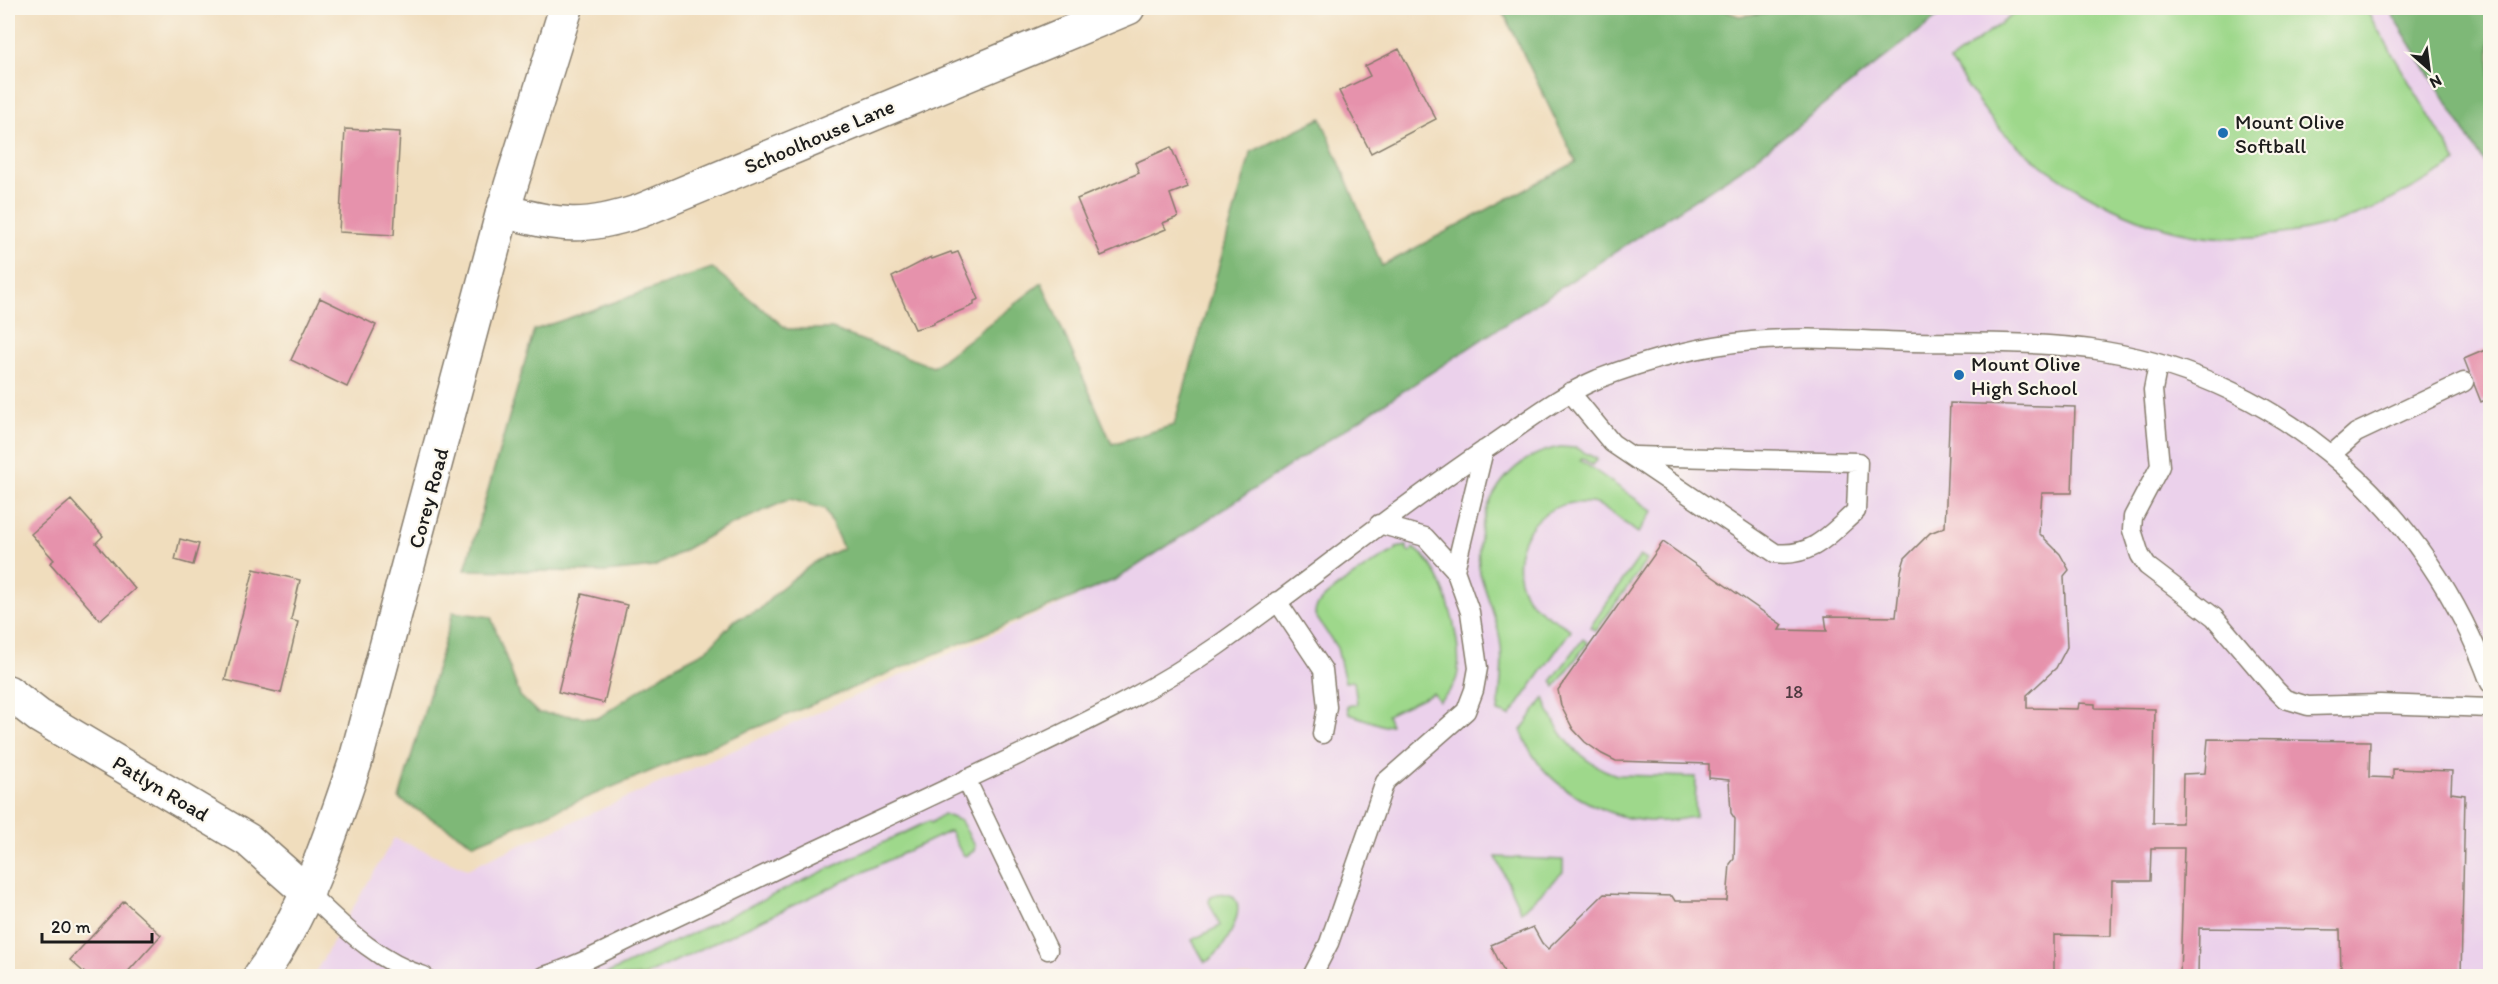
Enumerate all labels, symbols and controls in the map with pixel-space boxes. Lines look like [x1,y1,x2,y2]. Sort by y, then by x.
north arrow [2399,39,2459,99]
text: N [2427,71,2445,93]
street label: Schoolhouse Lane [740,93,898,179]
place label: Mount Olive Softball [2235,109,2344,158]
marker: Mount Olive Softball [2216,126,2230,140]
place label: Mount Olive High School [1971,351,2080,400]
marker: Mount Olive High School [1952,368,1966,382]
street label: Corey Road [403,444,454,551]
house number: 18 [1785,681,1803,703]
street label: Patlyn Road [109,750,213,826]
scale bar [42,906,152,944]
text: 20 m [51,916,91,938]

